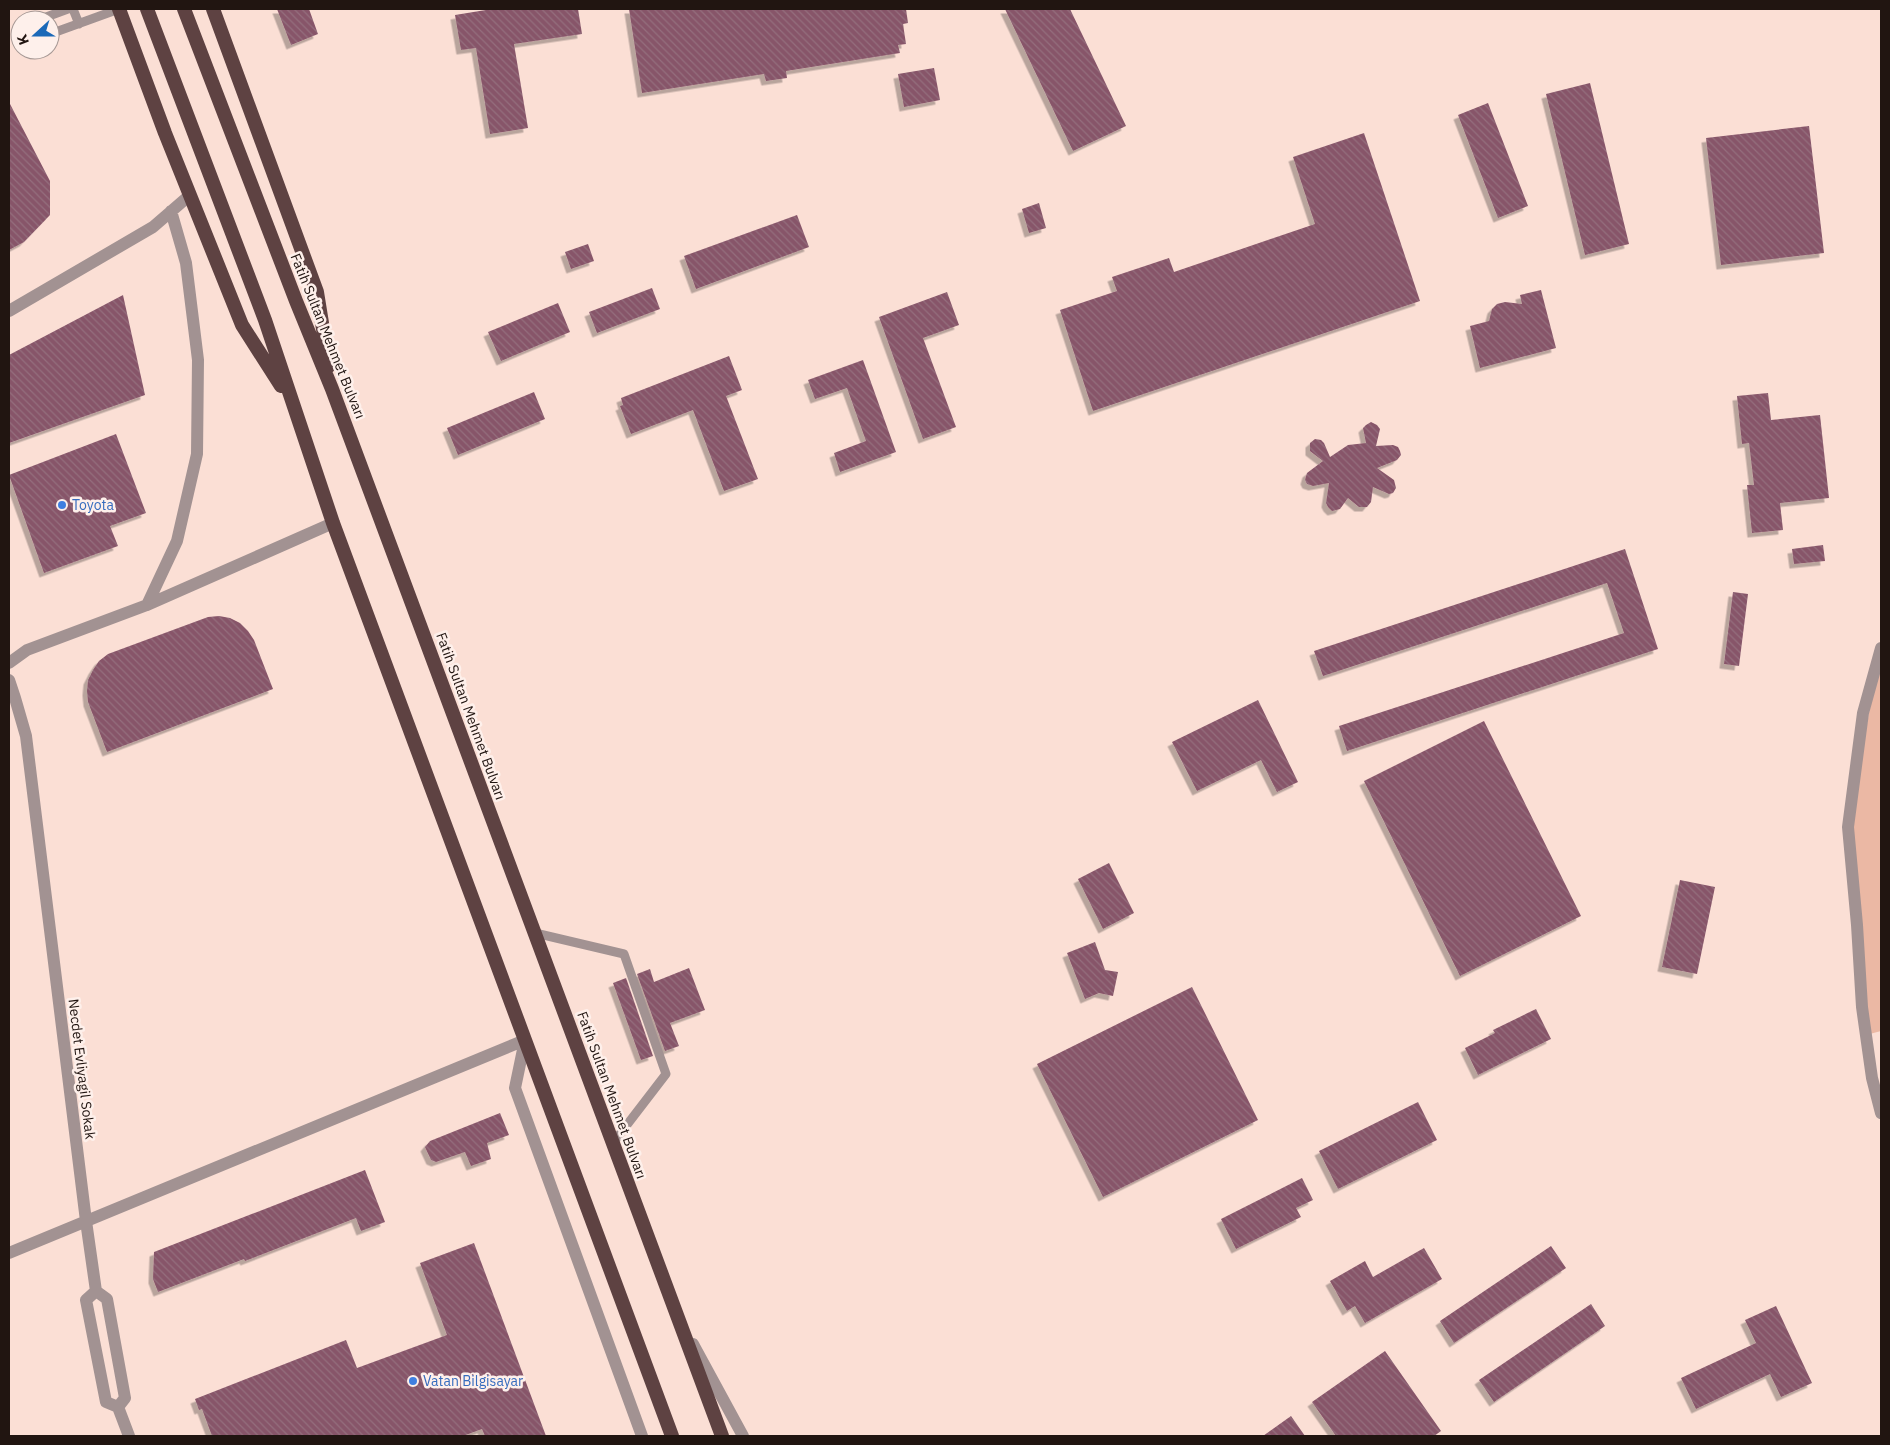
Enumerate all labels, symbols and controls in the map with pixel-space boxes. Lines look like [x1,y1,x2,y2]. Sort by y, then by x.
north arrow [10,10,60,60]
text: K [13,32,33,47]
street label: Fatih Sultan Mehmet Bulvarı [287,251,369,421]
place label: Toyota [72,496,115,514]
marker: Toyota [56,499,68,511]
street label: Fatih Sultan Mehmet Bulvarı [432,630,510,802]
street label: Necdet Evliyagil Sokak [64,998,100,1141]
street label: Fatih Sultan Mehmet Bulvarı [573,1009,651,1181]
place label: Vatan Bilgisayar [423,1372,523,1390]
marker: Vatan Bilgisayar [407,1375,419,1387]

